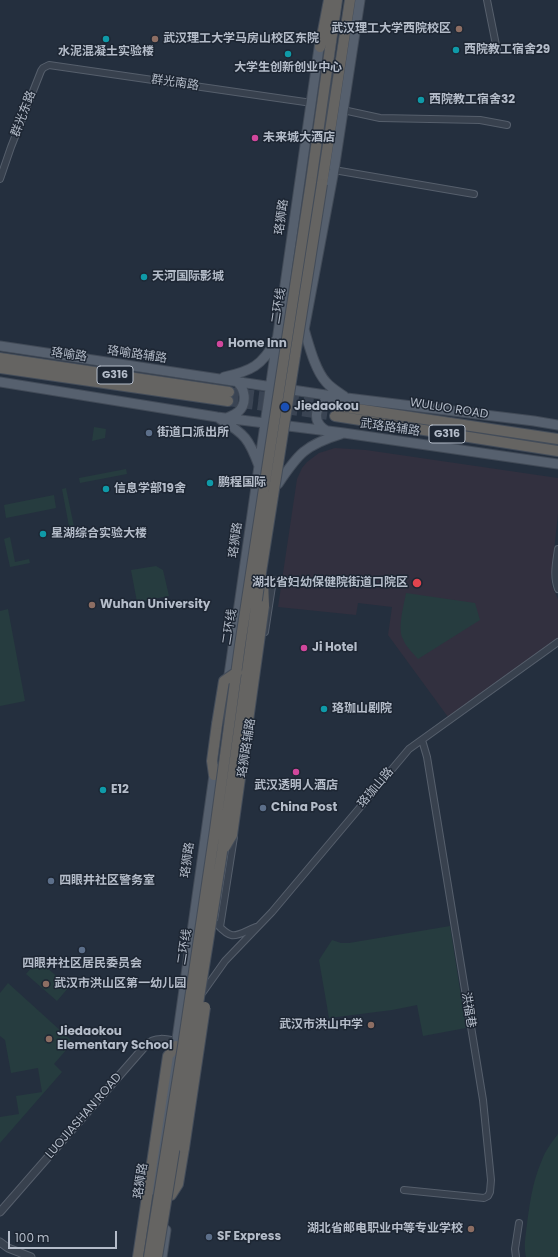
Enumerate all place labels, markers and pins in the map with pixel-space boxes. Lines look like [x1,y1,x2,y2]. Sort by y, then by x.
place label: 武汉理工大学西院校区 [331,22,451,36]
marker: 武汉理工大学西院校区 [454,24,464,34]
place label: 武汉理工大学马房山校区东院 [163,32,319,46]
marker: 水泥混凝土实验楼 [101,34,111,44]
marker: 武汉理工大学马房山校区东院 [150,34,160,44]
place label: 西院教工宿舍29 [464,43,550,57]
place label: 水泥混凝土实验楼 [58,45,154,59]
marker: 西院教工宿舍29 [451,45,461,55]
marker: 大学生创新创业中心 [283,49,293,59]
place label: 大学生创新创业中心 [234,61,342,75]
place label: 西院教工宿舍32 [429,93,515,107]
marker: 西院教工宿舍32 [416,95,426,105]
place label: 未来城大酒店 [263,131,335,145]
marker: 未来城大酒店 [250,133,260,143]
place label: 天河国际影城 [152,270,224,284]
marker: 天河国际影城 [139,272,149,282]
place label: Home Inn [228,337,287,351]
marker: Home Inn [215,339,225,349]
place label: Jiedaokou [294,400,359,414]
marker: Jiedaokou [279,401,291,413]
place label: 街道口派出所 [157,426,229,440]
marker: 街道口派出所 [144,428,154,438]
place label: 鹏程国际 [218,476,266,490]
marker: 鹏程国际 [205,478,215,488]
place label: 信息学部19舍 [114,482,186,496]
marker: 信息学部19舍 [101,484,111,494]
place label: 星湖综合实验大楼 [51,527,147,541]
marker: 星湖综合实验大楼 [38,529,48,539]
place label: 湖北省妇幼保健院街道口院区 [252,576,408,590]
marker: 湖北省妇幼保健院街道口院区 [411,577,423,589]
place label: Wuhan University [100,598,210,612]
marker: Wuhan University [87,600,97,610]
place label: Ji Hotel [312,641,357,655]
marker: Ji Hotel [299,643,309,653]
place label: 珞珈山剧院 [332,702,392,716]
marker: 珞珈山剧院 [319,704,329,714]
marker: 武汉透明人酒店 [291,767,301,777]
place label: 武汉透明人酒店 [254,779,338,793]
place label: E12 [111,783,129,797]
marker: E12 [98,785,108,795]
place label: China Post [271,801,337,815]
marker: China Post [258,803,268,813]
place label: 四眼井社区警务室 [59,874,155,888]
marker: 四眼井社区警务室 [46,876,56,886]
marker: 四眼井社区居民委员会 [77,945,87,955]
place label: 四眼井社区居民委员会 [22,957,142,971]
place label: 武汉市洪山区第一幼儿园 [54,977,186,991]
marker: 武汉市洪山区第一幼儿园 [41,979,51,989]
place label: 武汉市洪山中学 [279,1018,363,1032]
marker: 武汉市洪山中学 [366,1020,376,1030]
place label: Jiedaokou Elementary School [57,1025,172,1053]
marker: Jiedaokou Elementary School [44,1034,54,1044]
place label: 湖北省邮电职业中等专业学校 [307,1222,463,1236]
marker: 湖北省邮电职业中等专业学校 [466,1224,476,1234]
place label: SF Express [217,1230,281,1244]
marker: SF Express [204,1232,214,1242]

